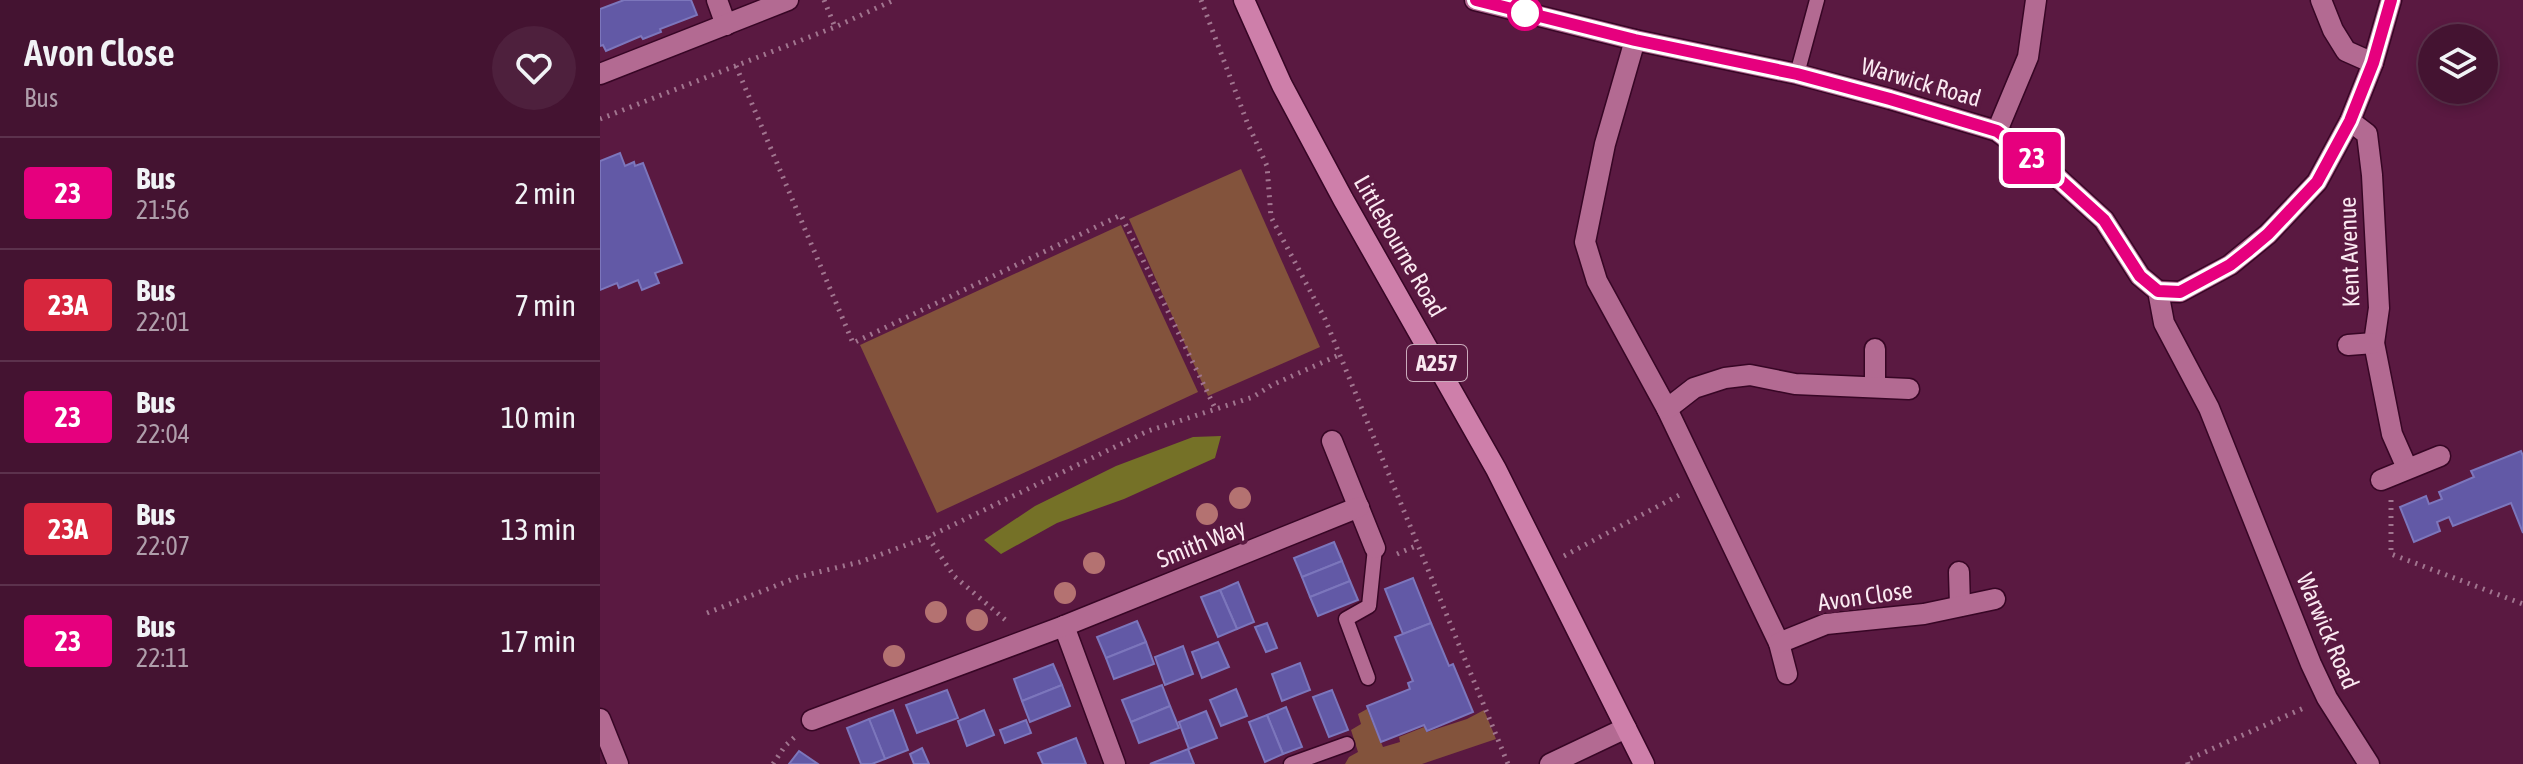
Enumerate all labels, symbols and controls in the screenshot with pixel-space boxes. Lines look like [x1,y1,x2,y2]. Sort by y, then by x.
unlabelled marker [1508,0,1542,30]
map controls [2418,24,2498,104]
button: layers [2418,24,2498,104]
button: heart [492,26,576,110]
text: Avon Close [24,31,175,74]
street label: Warwick Road [1858,52,1984,112]
text: Bus [24,83,58,113]
line badge: 23 [1996,132,2068,184]
text: 23 [2019,142,2045,174]
text: Bus [136,161,175,195]
street label: Littlebourne Road [1349,171,1451,321]
text: 2 min [515,176,576,210]
text: 23 [55,177,81,209]
text: 21:56 [136,195,190,225]
street label: Kent Avenue [2334,196,2364,308]
text: Bus [136,273,175,307]
text: 7 min [515,288,576,322]
text: 23A [48,289,88,321]
text: 22:01 [136,307,190,337]
road number: A257 [1407,345,1467,381]
text: Bus [136,385,175,419]
text: 10 min [501,400,576,434]
text: 23 [55,401,81,433]
text: 22:04 [136,419,190,449]
text: Bus [136,497,175,531]
text: 13 min [501,512,576,546]
text: 23A [48,513,88,545]
street label: Smith Way [1153,513,1249,573]
text: 22:07 [136,531,190,561]
street label: Warwick Road [2291,569,2365,693]
street label: Avon Close [1816,576,1914,616]
text: Bus [136,609,175,643]
text: 17 min [501,624,576,658]
text: 23 [55,625,81,657]
text: 22:11 [136,643,190,673]

